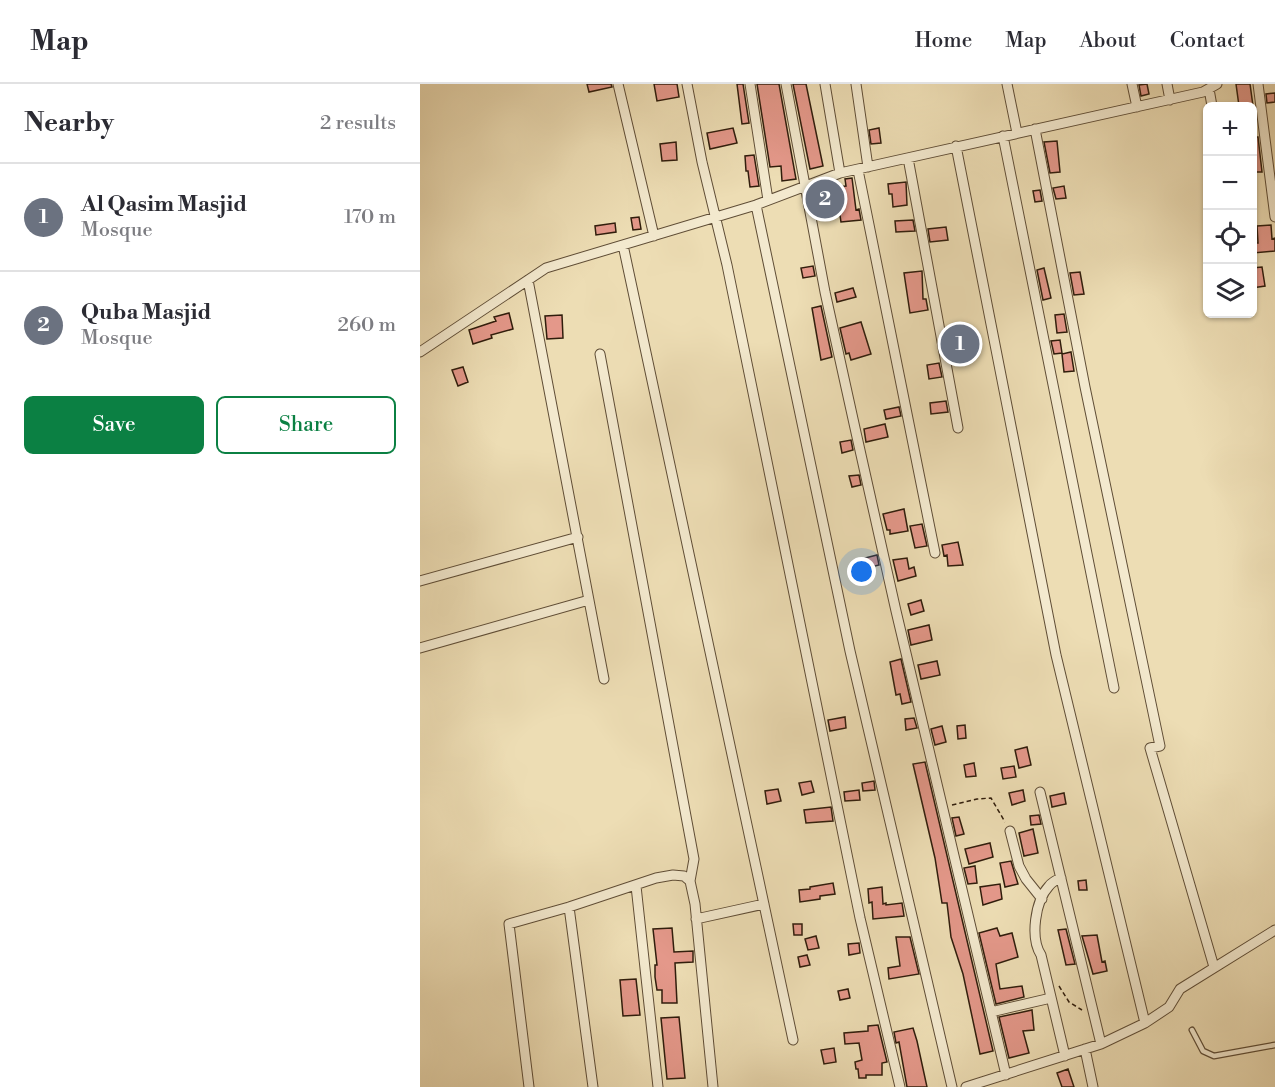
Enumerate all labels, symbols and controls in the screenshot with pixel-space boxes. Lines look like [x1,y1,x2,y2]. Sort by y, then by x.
text: Map [30,24,89,59]
text: Home [915,28,972,54]
text: Map [1005,28,1047,54]
text: About [1080,28,1137,54]
text: Contact [1170,28,1245,54]
map controls [1203,102,1257,318]
button: + [1203,102,1257,156]
text: Nearby [24,107,114,139]
text: 2 results [320,111,396,136]
button: − [1203,156,1257,210]
pin: 2 [806,176,844,222]
text: Al Qasim Masjid [81,191,247,218]
text: 1 [39,205,48,230]
text: 170 m [344,205,396,230]
button: locate [1203,210,1257,264]
text: Mosque [81,218,153,243]
button: layers [1203,264,1257,318]
text: Quba Masjid [81,299,212,326]
text: 2 [37,313,50,338]
text: 260 m [338,313,396,338]
pin: 1 [940,322,980,366]
text: Mosque [81,326,153,351]
button: Save [24,396,204,454]
button: Share [216,396,396,454]
your location [847,557,876,586]

